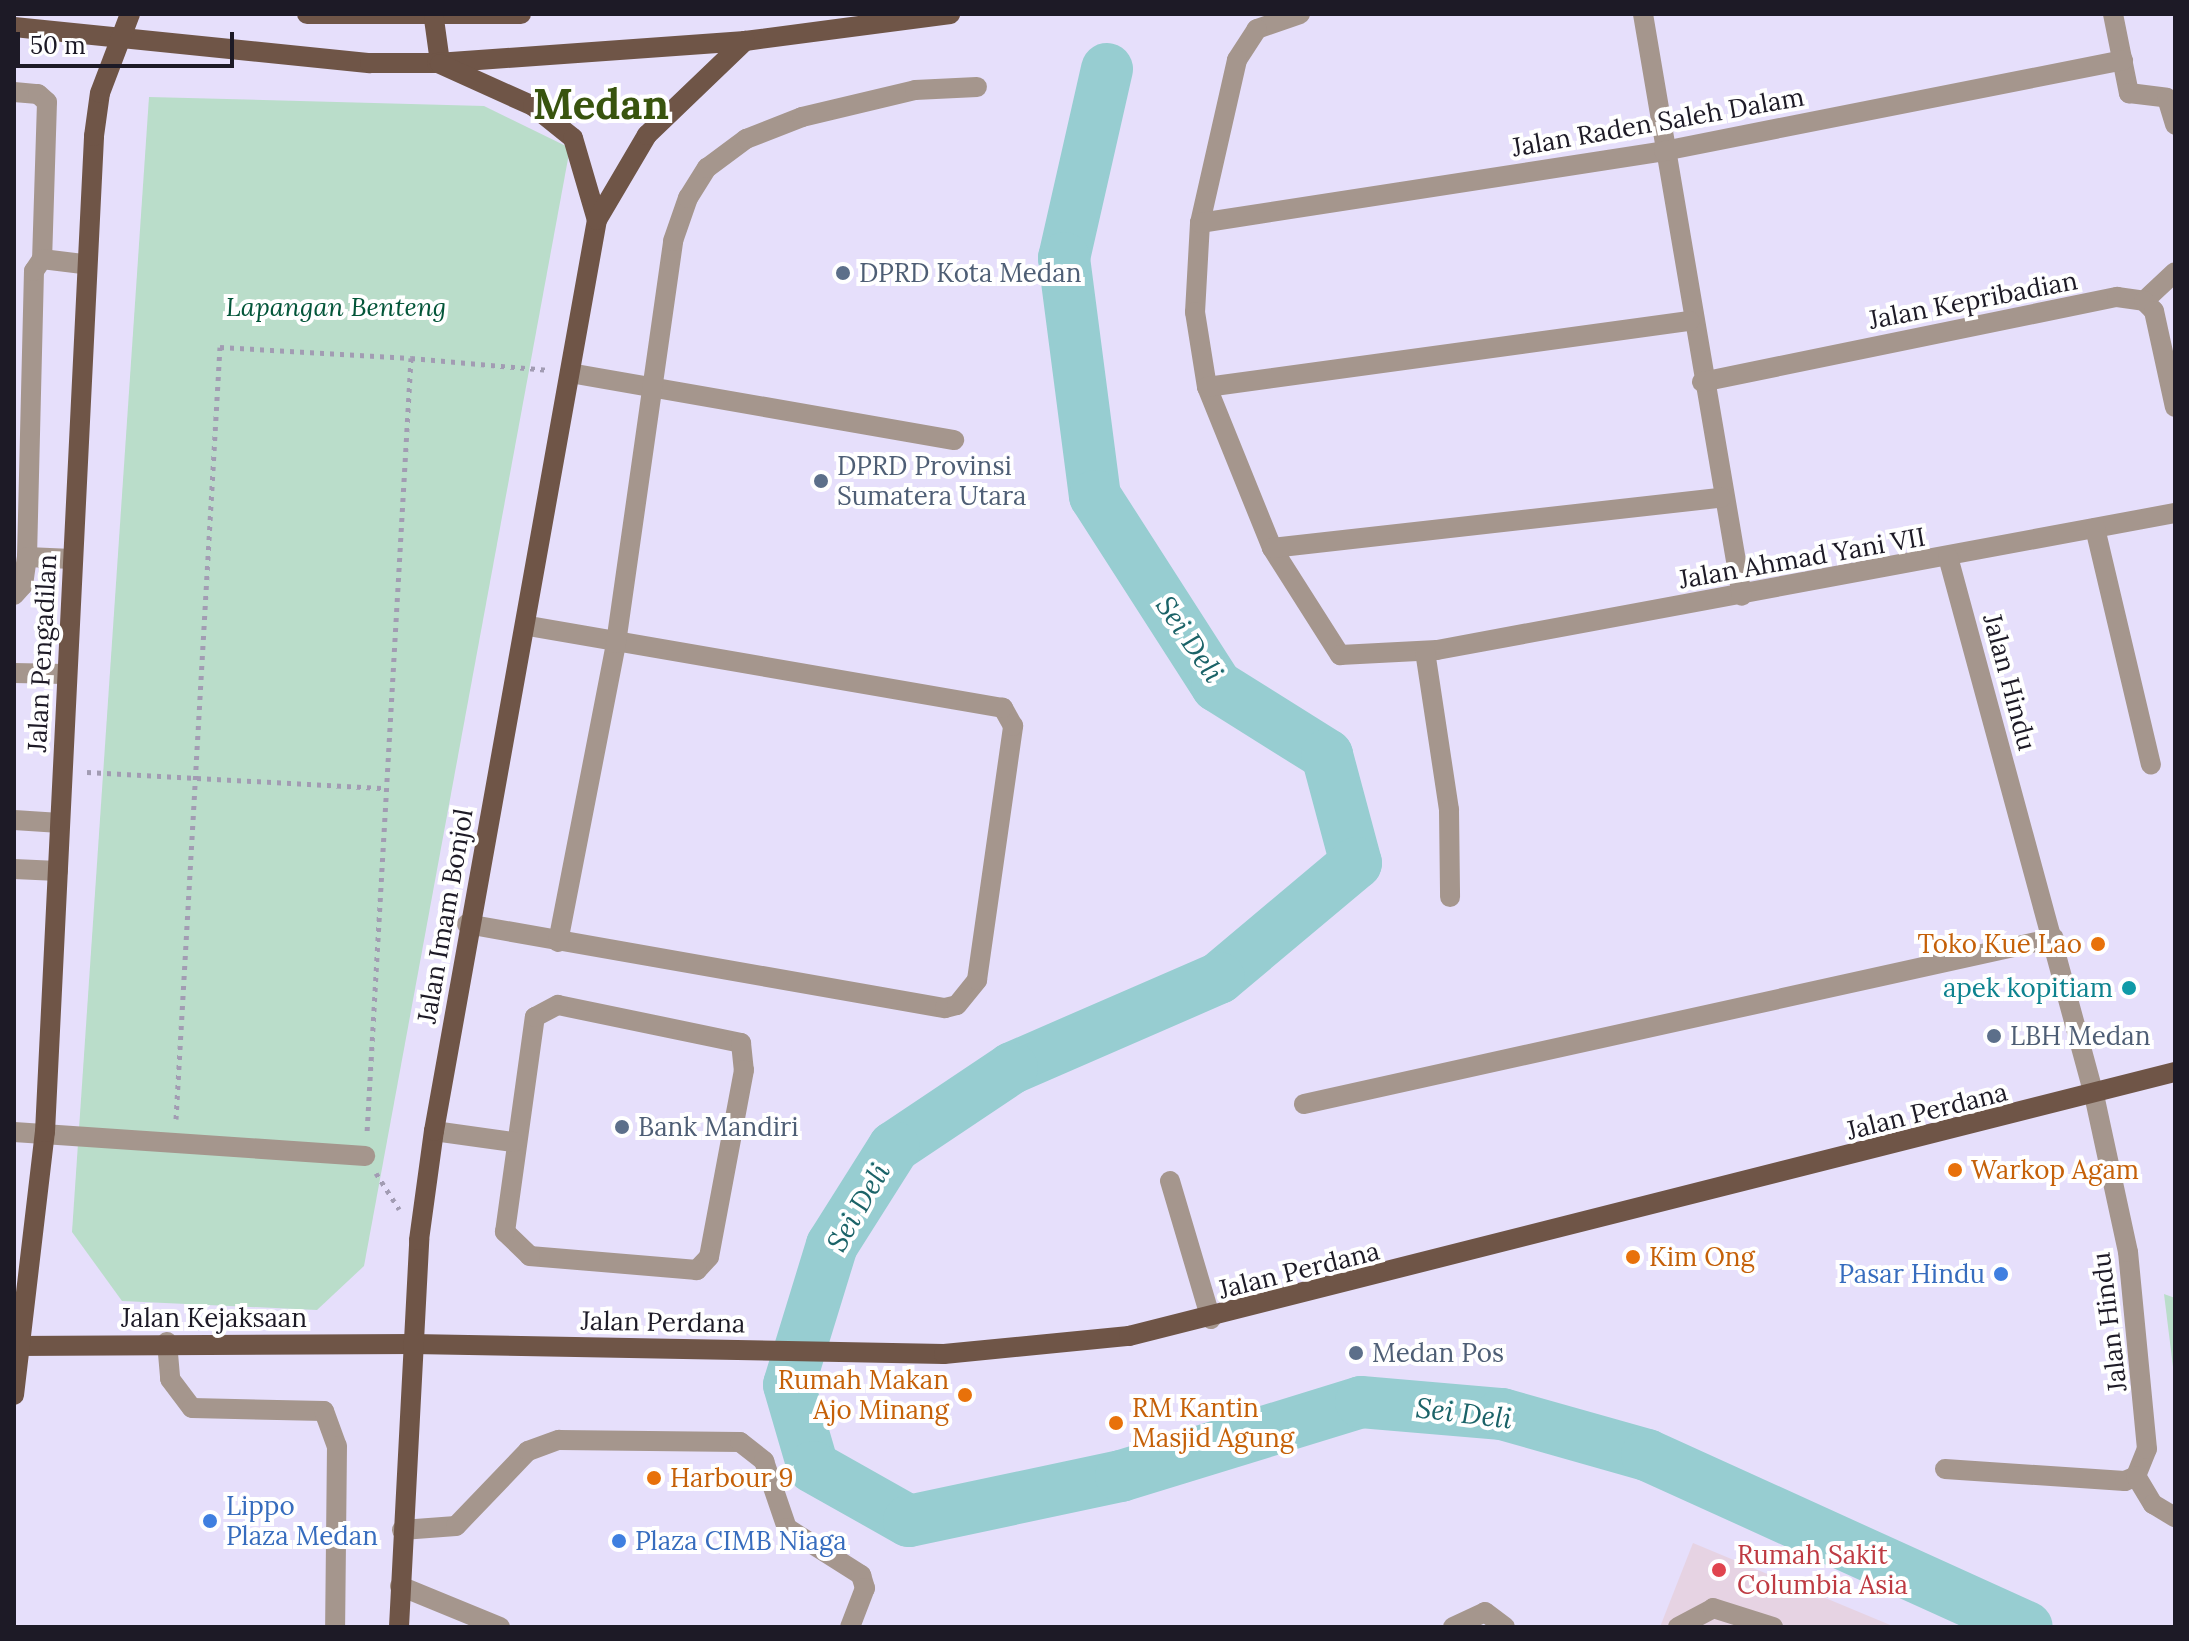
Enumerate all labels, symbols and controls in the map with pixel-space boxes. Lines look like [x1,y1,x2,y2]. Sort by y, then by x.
scale bar [20,16,238,66]
text: 50 m [30,30,86,61]
district label: Medan [533,79,669,129]
street label: Jalan Raden Saleh Dalam [1510,81,1806,163]
place label: DPRD Kota Medan [859,257,1082,289]
marker: DPRD Kota Medan [834,264,852,282]
street label: Jalan Kepribadian [1866,264,2080,336]
park label: Lapangan Benteng [226,291,446,323]
place label: DPRD Provinsi Sumatera Utara [837,450,1026,512]
marker: DPRD Provinsi Sumatera Utara [812,472,830,490]
street label: Jalan Ahmad Yani VII [1676,521,1928,595]
street label: Jalan Pengadilan [21,553,63,753]
water label: Sei Deli [1149,590,1231,688]
street label: Jalan Hindu [1977,610,2043,754]
street label: Jalan Imam Bonjol [411,806,479,1026]
place label: Toko Kue Lao [1917,928,2082,960]
marker: Toko Kue Lao [2089,935,2107,953]
place label: apek kopitiam [1943,972,2113,1004]
marker: apek kopitiam [2120,979,2138,997]
place label: LBH Medan [2010,1020,2150,1052]
marker: LBH Medan [1985,1027,2003,1045]
street label: Jalan Perdana [1843,1076,2011,1146]
place label: Bank Mandiri [638,1111,799,1143]
marker: Bank Mandiri [613,1118,631,1136]
place label: Warkop Agam [1971,1154,2139,1186]
water label: Sei Deli [819,1157,897,1257]
marker: Warkop Agam [1946,1161,1964,1179]
street label: Jalan Perdana [1215,1235,1383,1305]
place label: Kim Ong [1649,1241,1755,1273]
marker: Kim Ong [1624,1248,1642,1266]
street label: Jalan Hindu [2085,1251,2133,1393]
place label: Pasar Hindu [1838,1258,1985,1290]
marker: Pasar Hindu [1992,1265,2010,1283]
street label: Jalan Kejaksaan [121,1302,307,1334]
street label: Jalan Perdana [580,1305,746,1339]
place label: Medan Pos [1372,1337,1504,1369]
marker: Medan Pos [1347,1344,1365,1362]
place label: Rumah Makan Ajo Minang [778,1364,949,1426]
marker: Rumah Makan Ajo Minang [956,1386,974,1404]
water label: Sei Deli [1414,1390,1514,1436]
place label: RM Kantin Masjid Agung [1132,1392,1294,1454]
marker: RM Kantin Masjid Agung [1107,1414,1125,1432]
place label: Harbour 9 [670,1462,794,1494]
marker: Harbour 9 [645,1469,663,1487]
place label: Lippo Plaza Medan [226,1490,378,1552]
marker: Lippo Plaza Medan [201,1512,219,1530]
place label: Plaza CIMB Niaga [635,1525,847,1557]
marker: Plaza CIMB Niaga [610,1532,628,1550]
place label: Rumah Sakit Columbia Asia [1737,1539,1908,1600]
marker: Rumah Sakit Columbia Asia [1708,1559,1730,1581]

